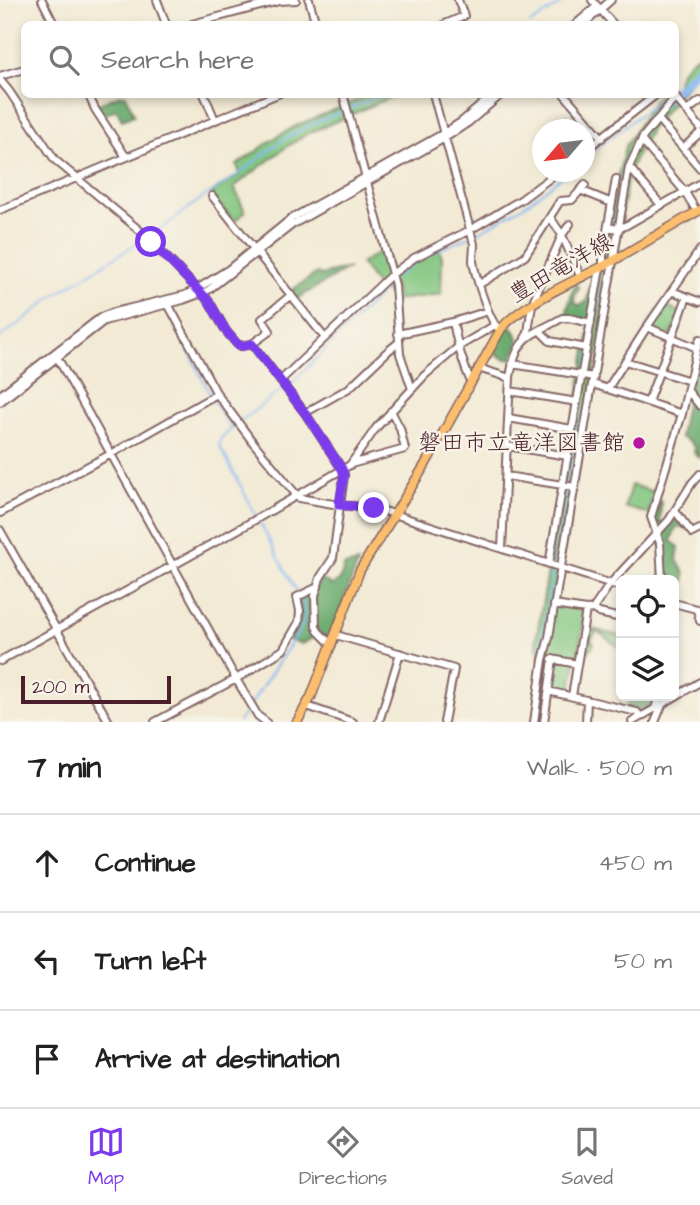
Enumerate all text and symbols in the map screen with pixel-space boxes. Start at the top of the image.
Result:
search box [21,21,679,98]
icon: search [45,41,83,79]
text: Search here [101,42,254,78]
north arrow [532,119,595,182]
street label: 豊田竜洋線 [503,225,619,311]
route start [135,226,166,257]
place label: 磐田市立竜洋図書館 [418,427,625,459]
marker: 磐田市立竜洋図書館 [631,435,647,451]
route end [358,492,389,523]
map controls [616,575,679,701]
button: locate [616,575,679,638]
button: layers [616,638,679,701]
scale bar [21,673,172,705]
text: 200 m [32,674,89,701]
text: 7 min [28,747,101,789]
text: Walk · 500 m [527,752,672,784]
icon: ahead [28,844,66,882]
text: Continue [95,845,196,881]
text: 450 m [598,847,672,879]
icon: left [28,942,66,980]
text: Turn left [95,943,206,979]
text: 50 m [614,945,672,977]
icon: arrive [28,1040,66,1078]
text: Arrive at destination [95,1041,340,1077]
tab: Map [87,1123,125,1192]
tab: Directions [299,1123,387,1192]
tab: Saved [561,1123,613,1192]

